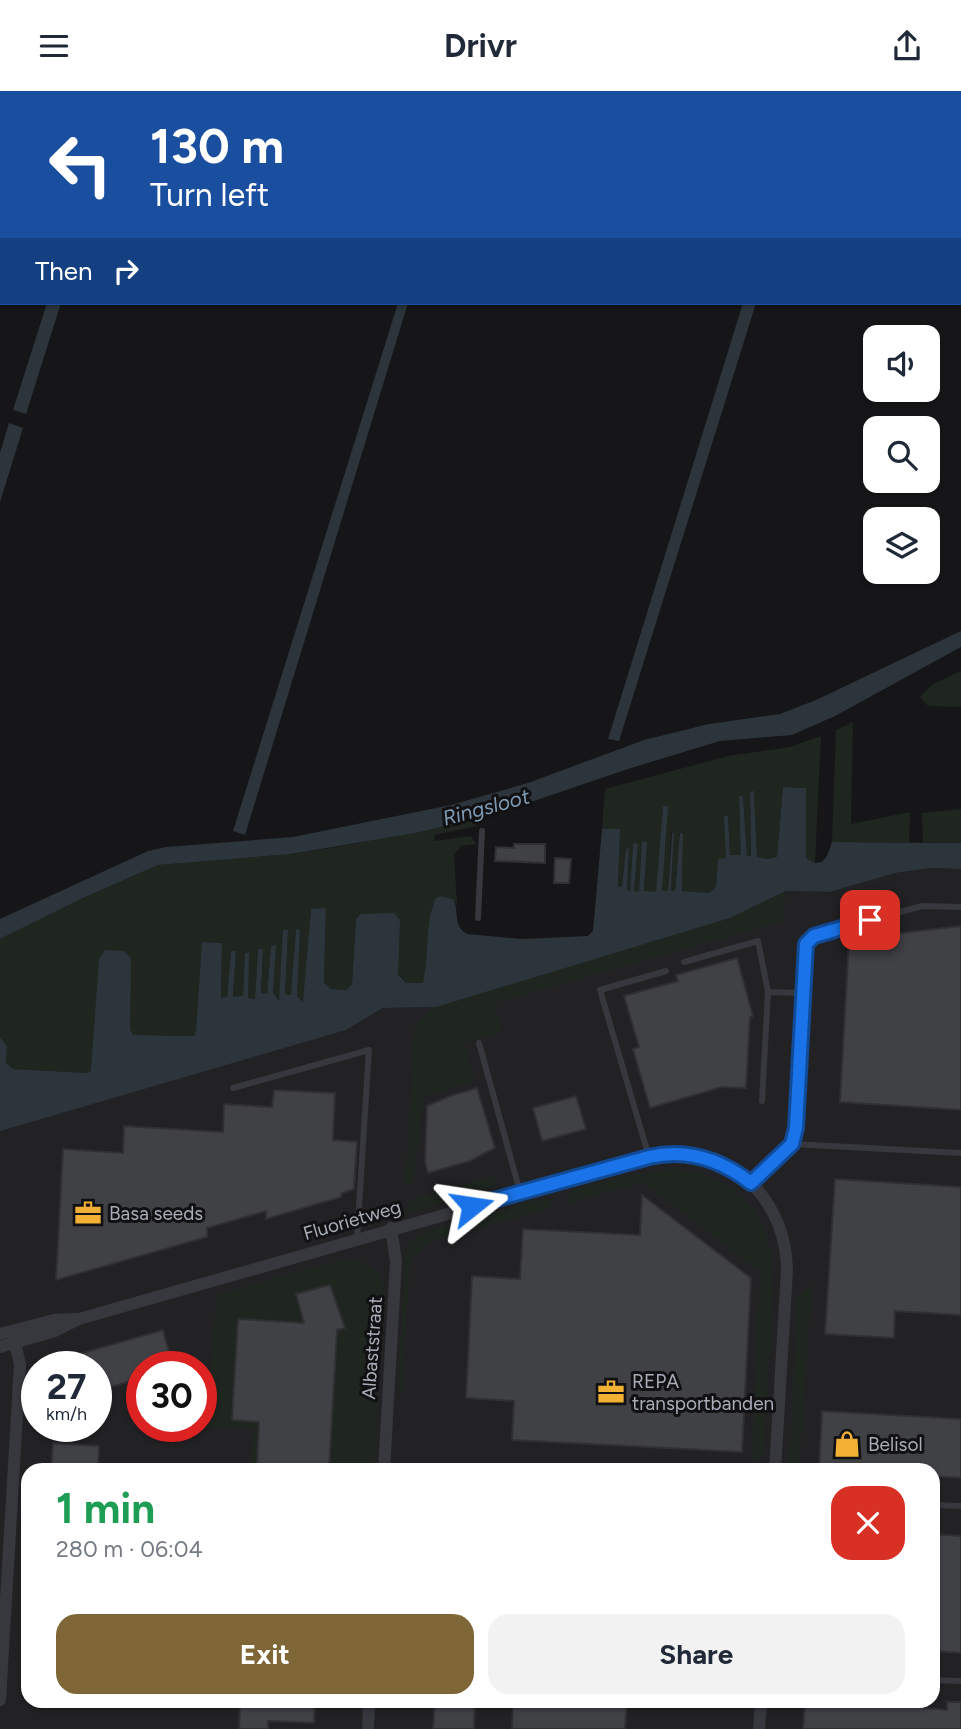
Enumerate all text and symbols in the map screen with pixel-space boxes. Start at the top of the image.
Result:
icon: menu [35,27,73,65]
text: Drivr [444,27,517,65]
icon: share [888,27,926,65]
text: 130 m [150,116,284,175]
icon: left [35,119,126,210]
text: Turn left [150,176,269,214]
icon: right [107,252,145,290]
text: Then [35,255,93,287]
map controls [863,325,940,584]
button: sound [863,325,940,402]
button: search [863,416,940,493]
button: layers [863,507,940,584]
water label: Ringsloot [440,783,533,831]
pin [840,890,900,950]
icon: arrive [851,901,889,939]
position arrow [435,1169,509,1243]
street label: Fluorietweg [300,1195,404,1245]
office icon: Basa seeds [73,1198,103,1228]
place label: Basa seeds [109,1202,203,1225]
street label: Albaststraat [357,1296,387,1400]
speed limit sign: 30 [126,1351,217,1442]
text: 27 [47,1366,86,1408]
place label: REPA transportbanden [632,1370,774,1415]
office icon: REPA transportbanden [596,1377,626,1407]
text: km/h [46,1403,87,1425]
shop icon: Belisol [832,1429,862,1459]
place label: Belisol [868,1433,923,1456]
text: 1 min [56,1483,155,1534]
button: close [831,1486,905,1560]
text: 280 m · 06:04 [56,1535,203,1563]
button: Exit [56,1614,474,1694]
button: Share [488,1614,905,1694]

